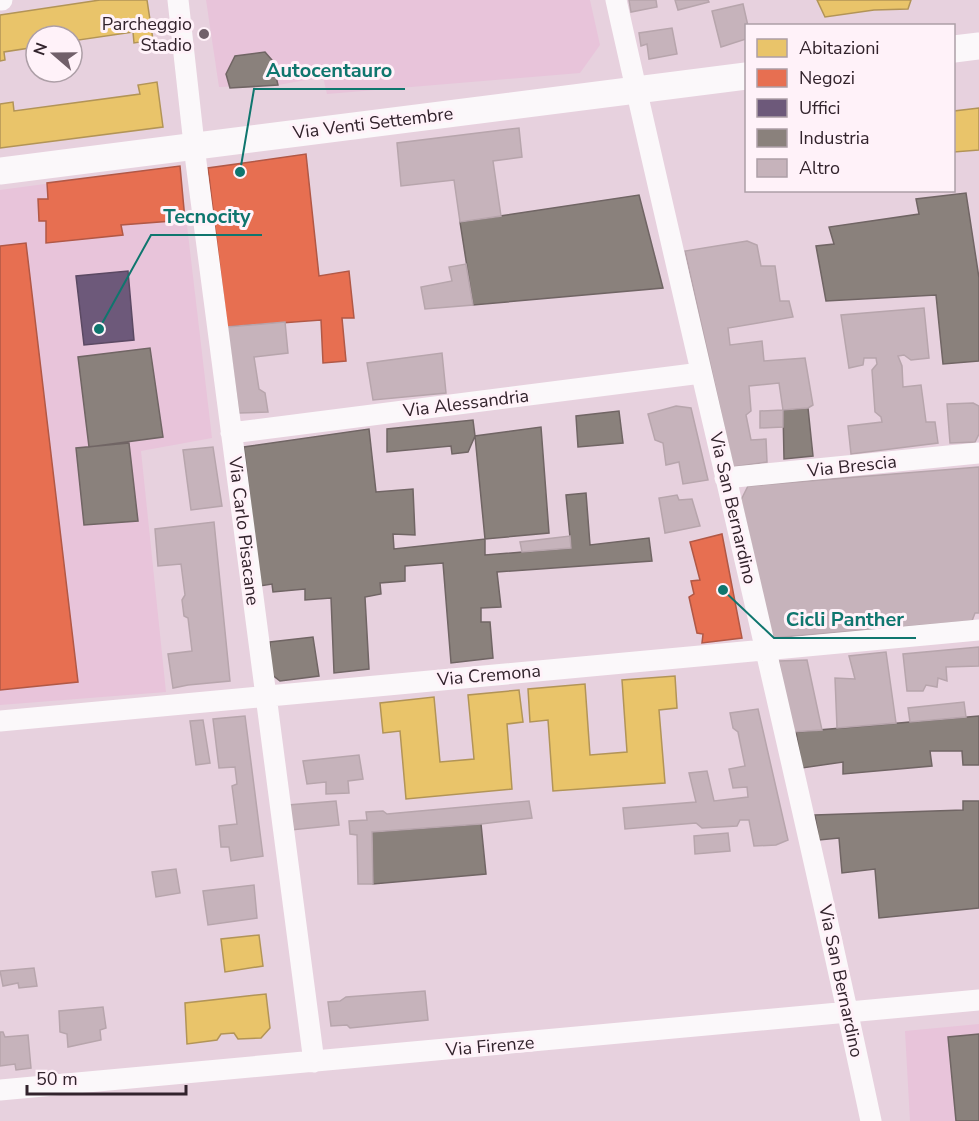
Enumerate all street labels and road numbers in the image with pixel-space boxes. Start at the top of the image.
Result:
street label: Via Venti Settembre [290,101,455,145]
street label: Via Alessandria [401,383,530,423]
street label: Via San Bernardino [704,429,762,586]
street label: Via Brescia [805,449,898,483]
street label: Via Carlo Pisacane [223,454,265,607]
street label: Via Cremona [435,659,542,692]
street label: Via San Bernardino [813,902,869,1059]
street label: Via Firenze [444,1030,535,1062]

